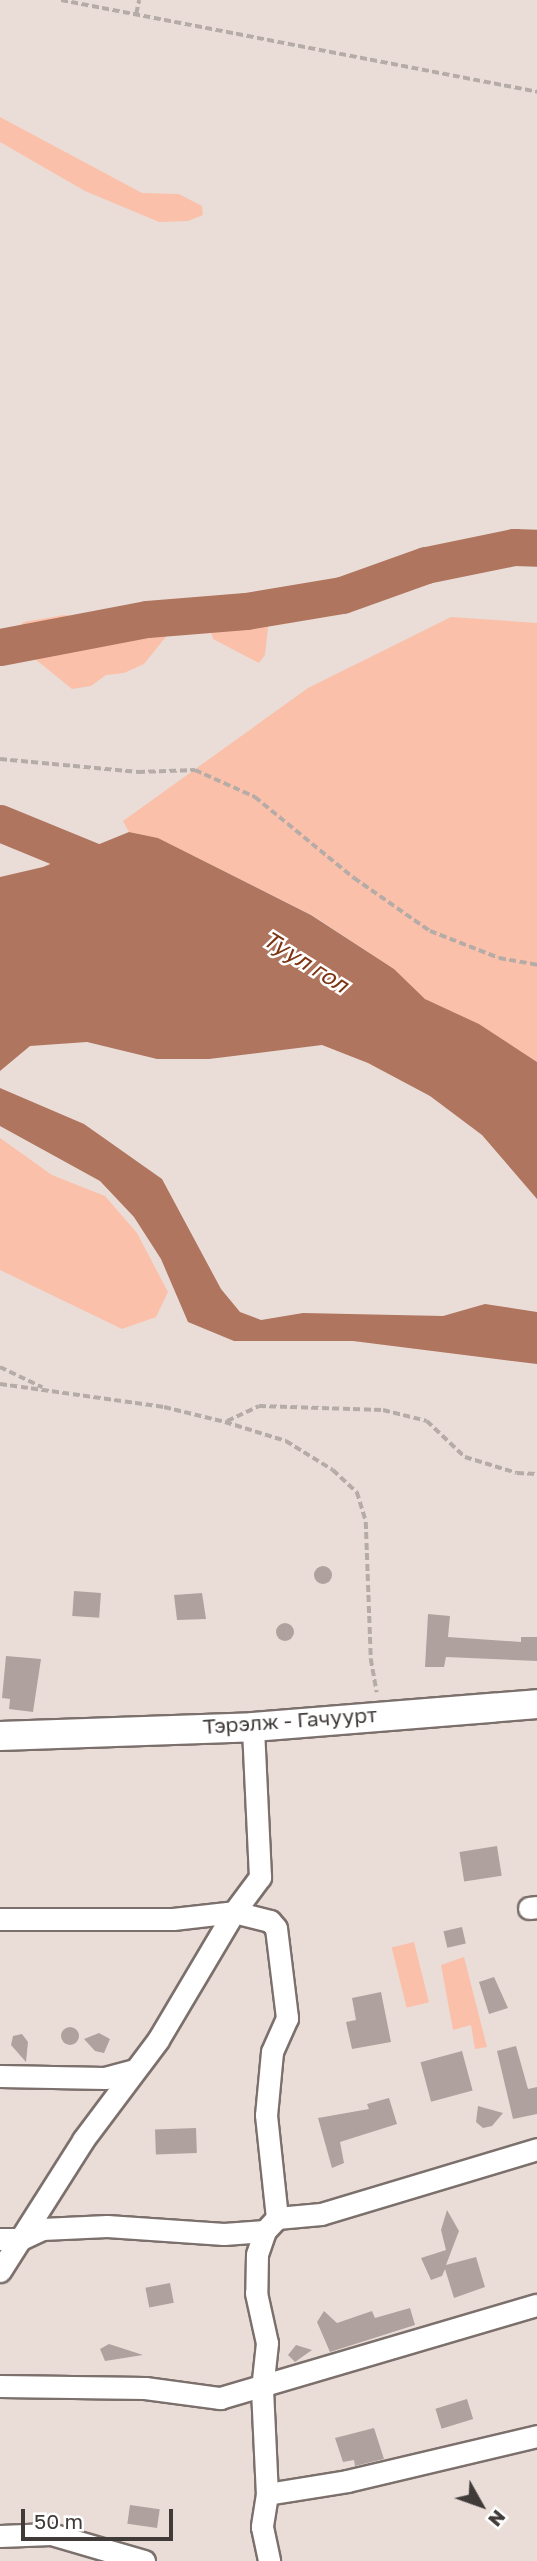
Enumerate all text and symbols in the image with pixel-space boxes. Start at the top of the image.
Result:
water label: Туул гол [258,924,354,998]
street label: Тэрэлж - Гачуурт [202,1701,378,1739]
north arrow [446,2470,516,2540]
scale bar [24,2494,177,2538]
text: N [484,2506,511,2532]
text: 50 m [34,2508,83,2534]

